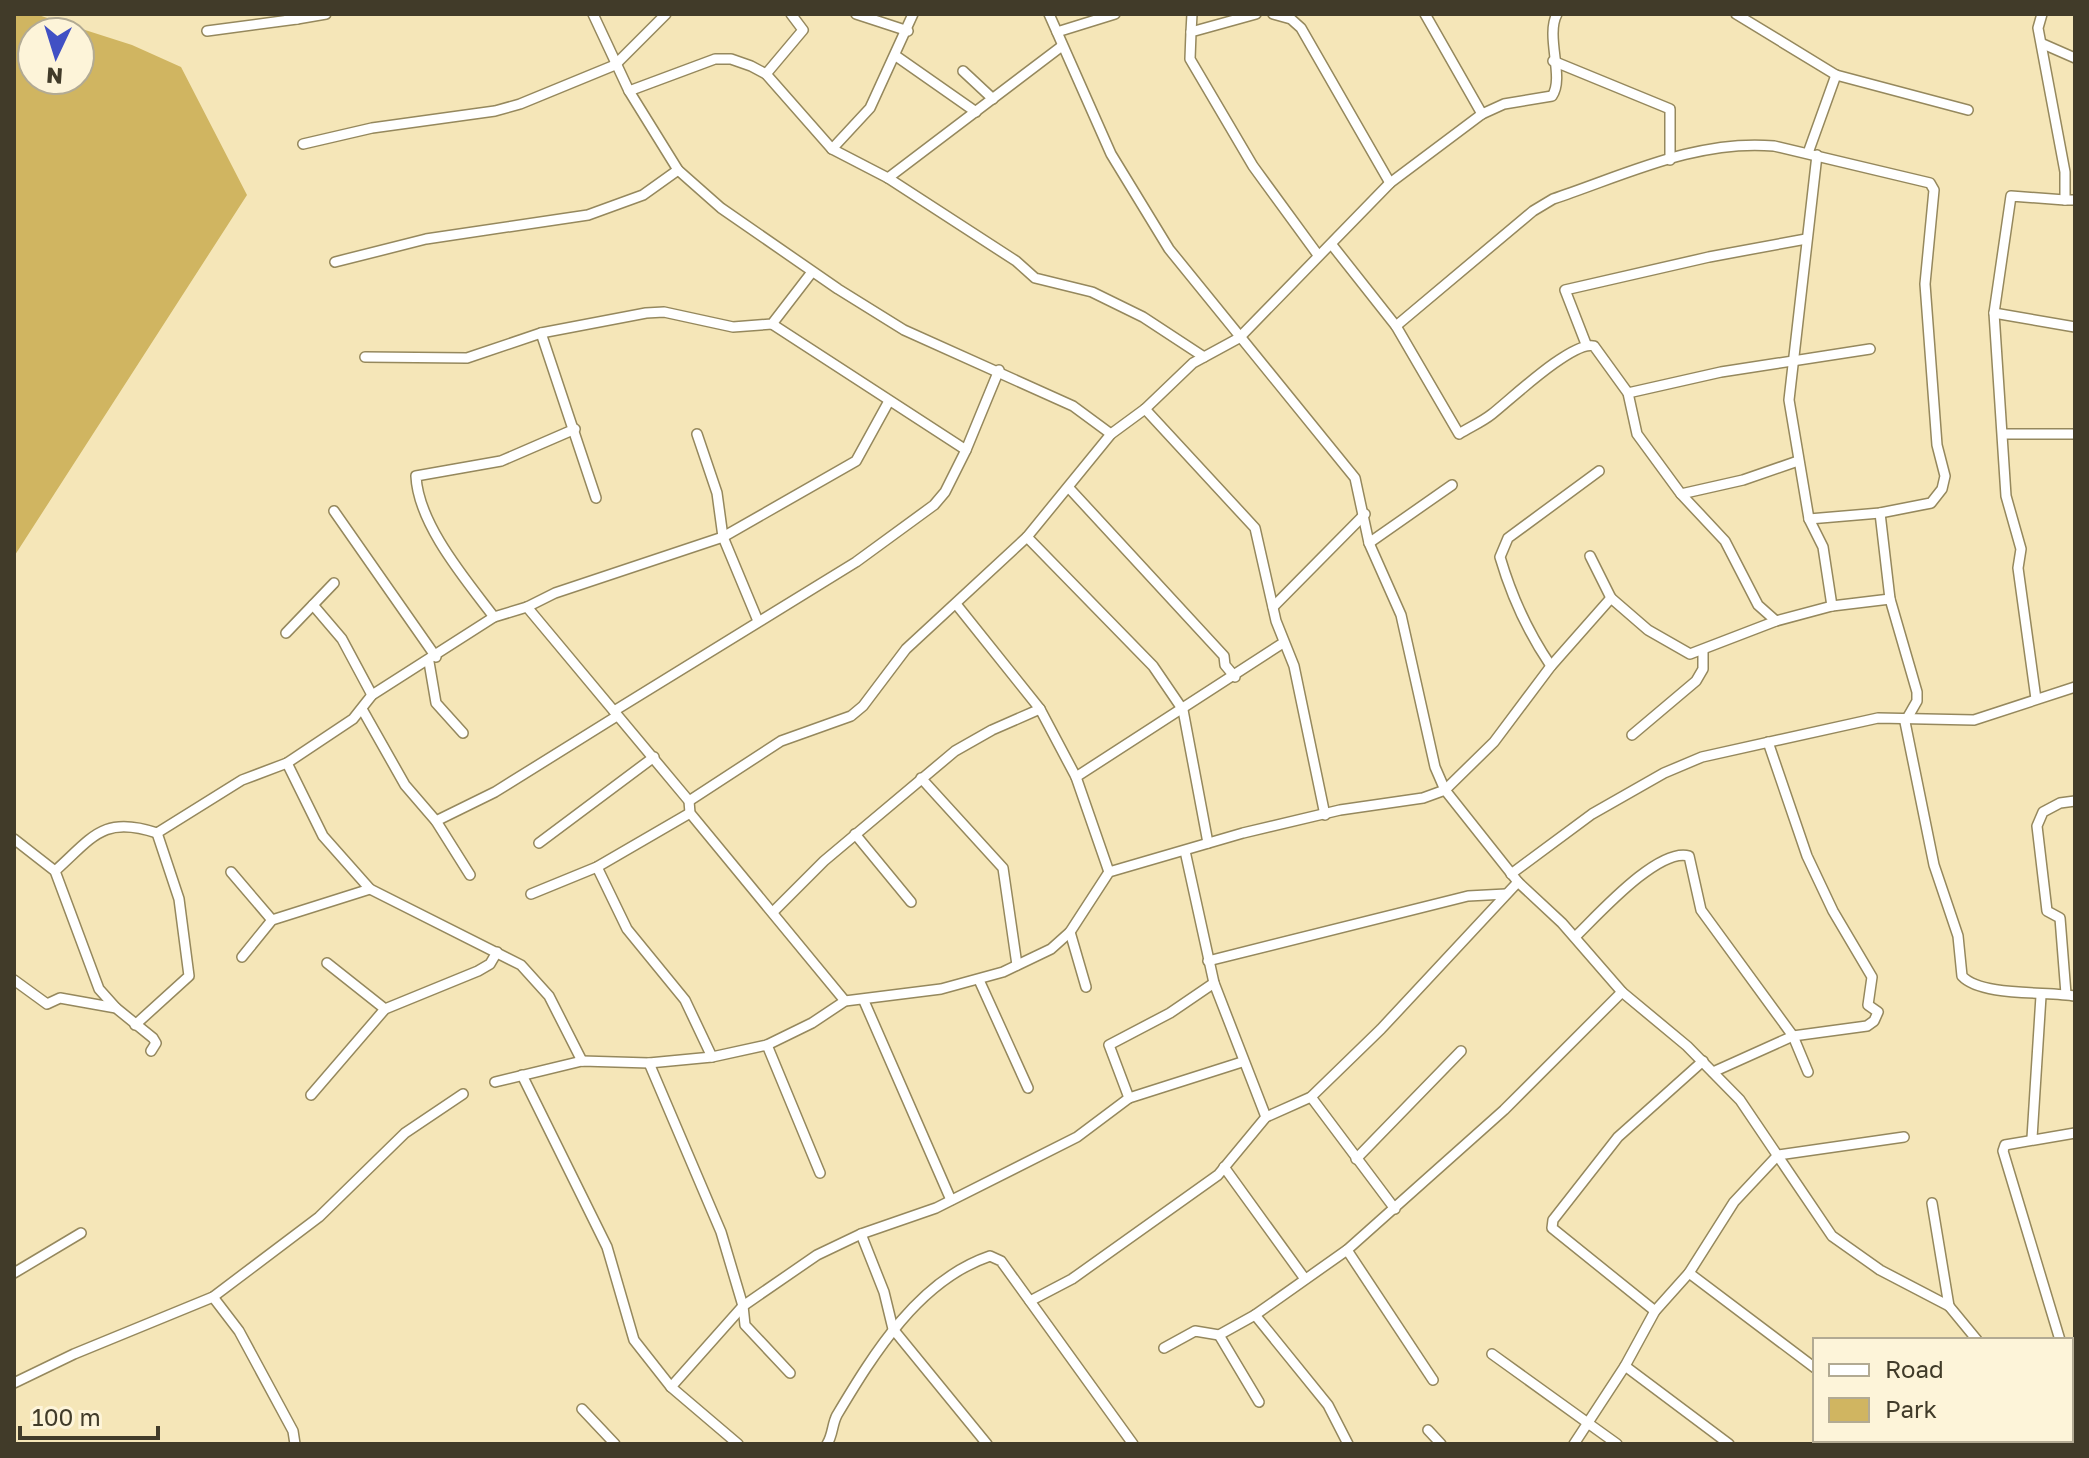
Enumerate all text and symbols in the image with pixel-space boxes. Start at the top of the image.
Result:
north arrow [16,16,96,96]
text: N [45,62,64,91]
legend [1813,1338,2073,1442]
text: Road [1885,1354,1944,1383]
scale bar [20,1390,158,1440]
text: Park [1885,1394,1937,1423]
text: 100 m [32,1402,101,1431]

